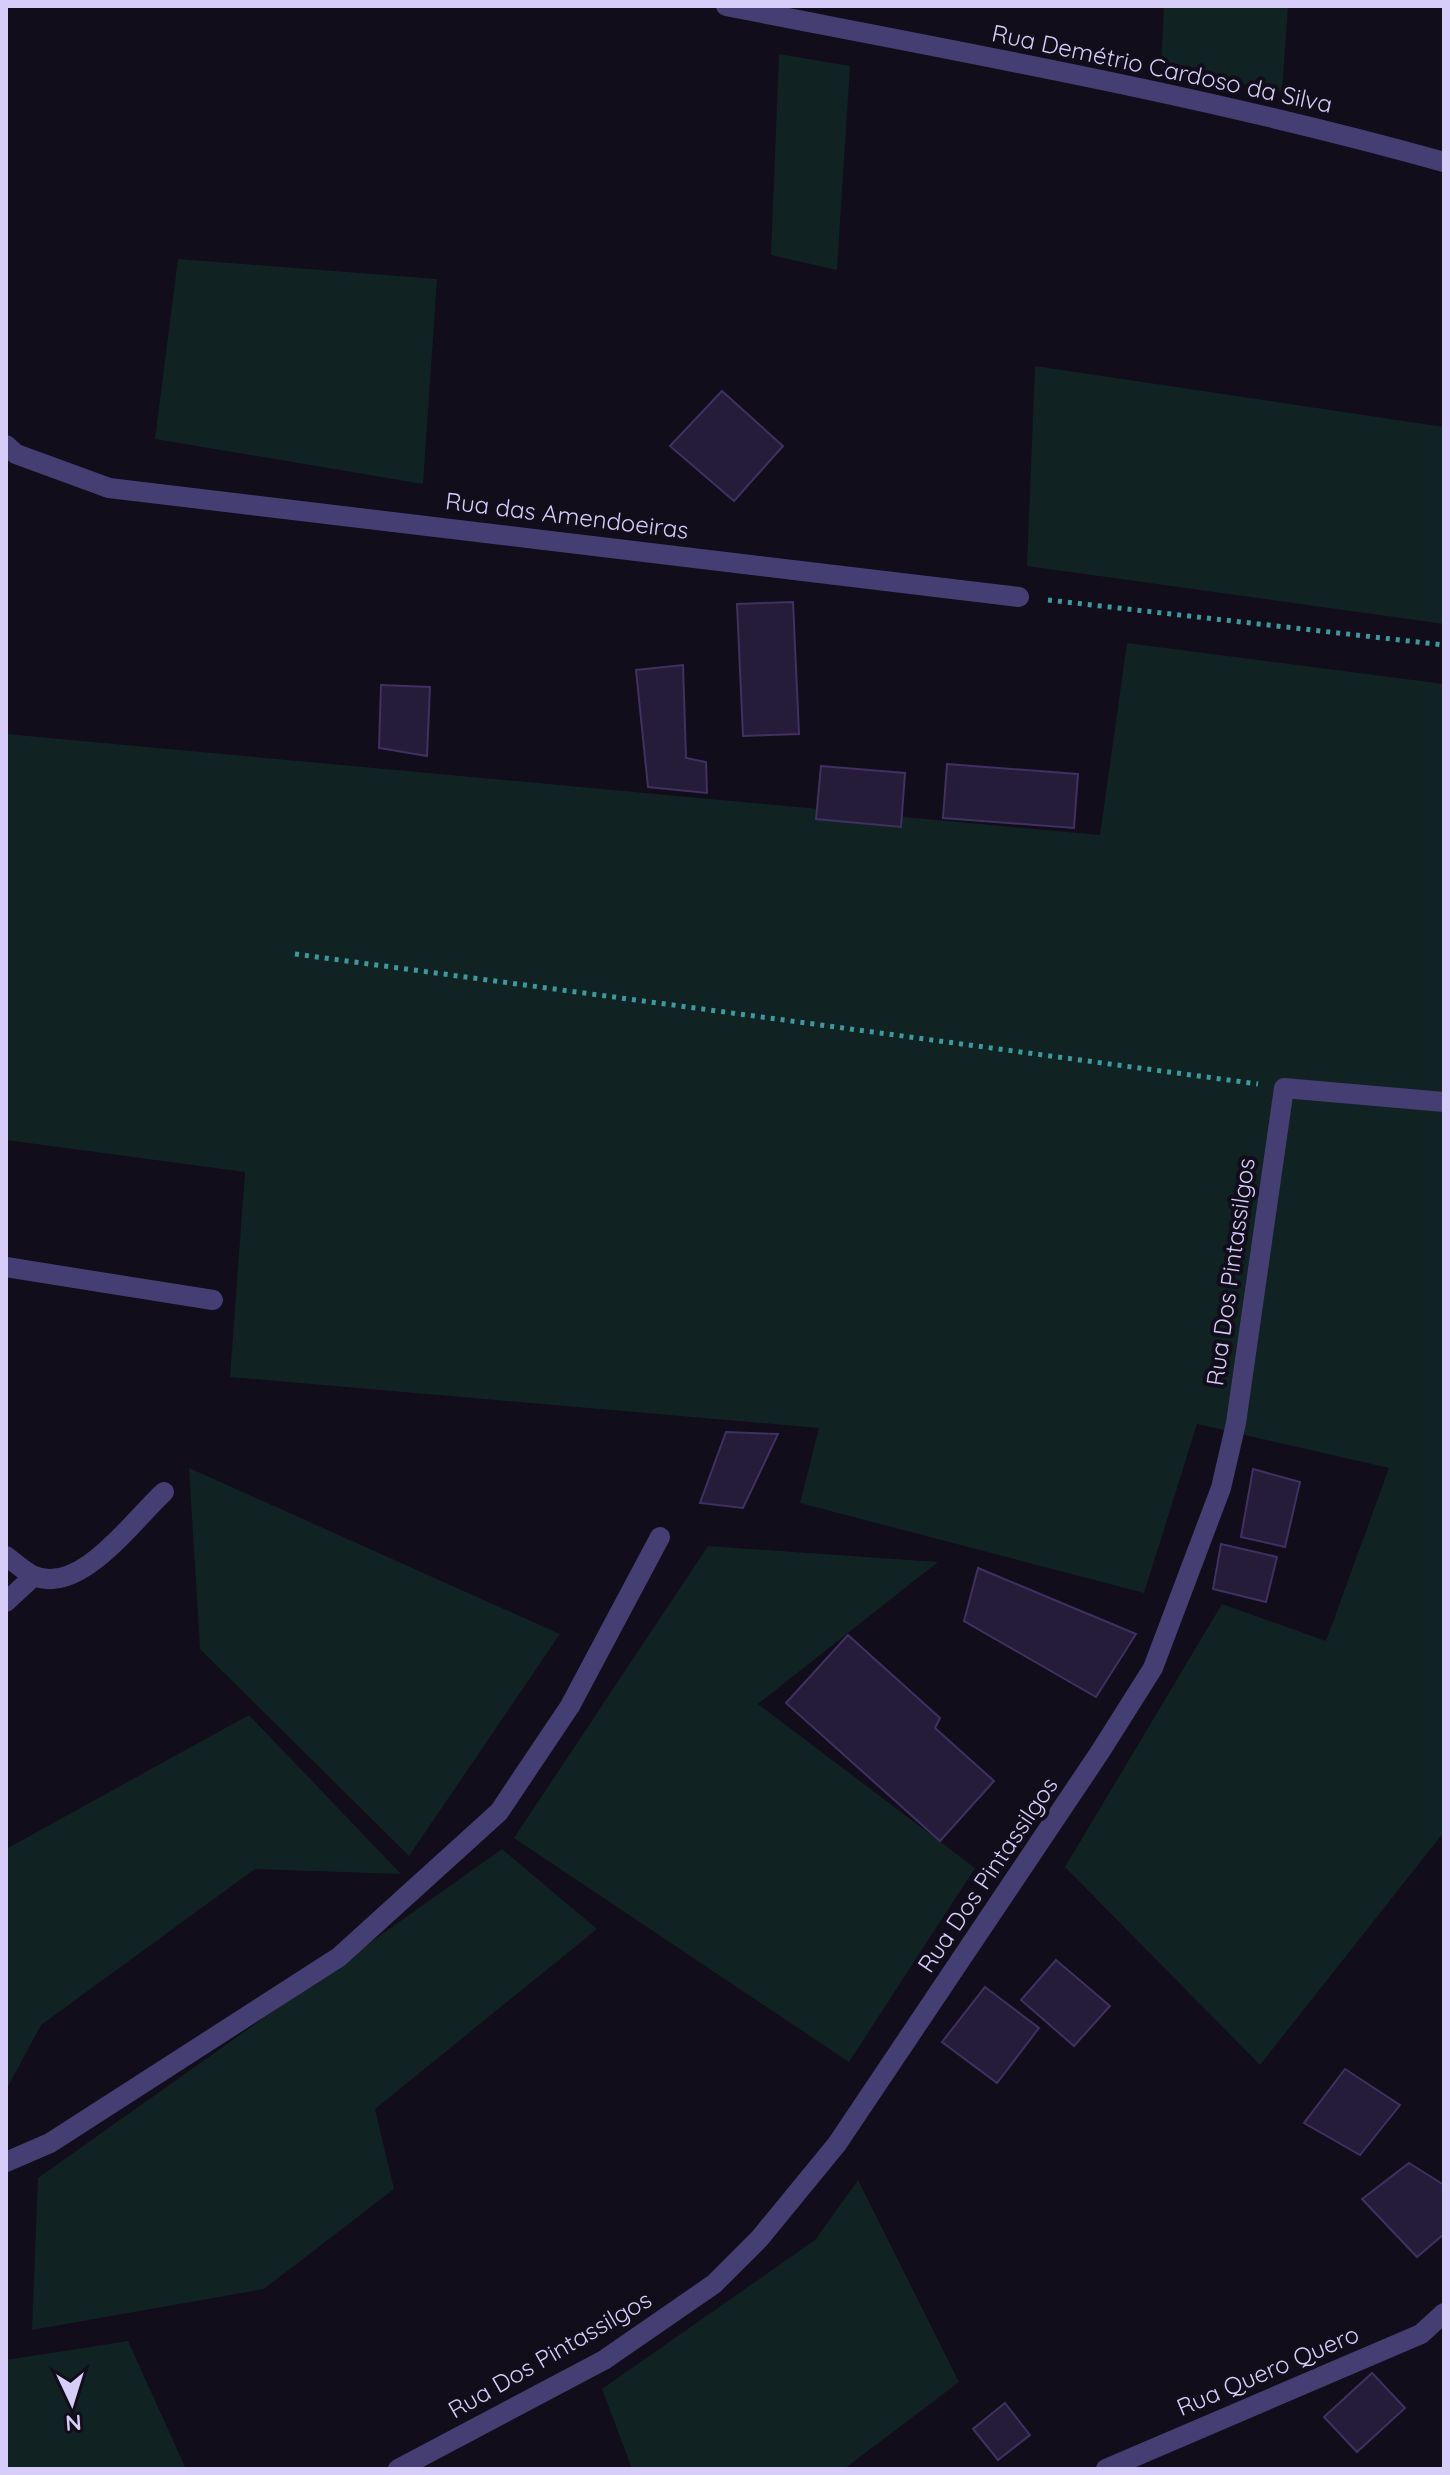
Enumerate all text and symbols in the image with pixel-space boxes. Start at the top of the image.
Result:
street label: Rua Demétrio Cardoso da Silva [989,17,1335,119]
street label: Rua das Amendoeiras [444,485,690,545]
street label: Rua Dos Pintassilgos [1199,1156,1261,1388]
street label: Rua Dos Pintassilgos [911,1771,1064,1978]
street label: Rua Dos Pintassilgos [443,2284,656,2425]
street label: Rua Quero Quero [1172,2318,1363,2422]
north arrow [32,2363,112,2443]
text: N [64,2408,82,2437]

